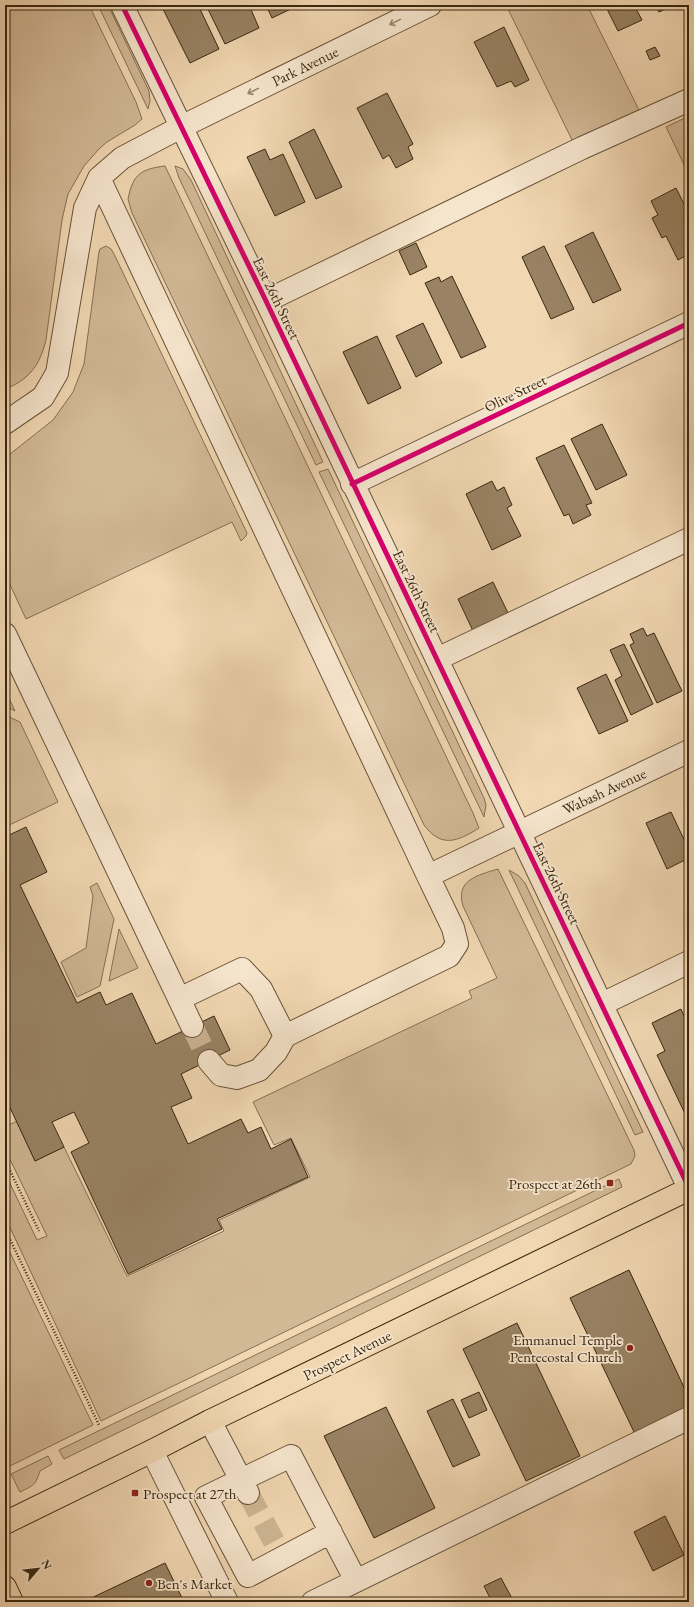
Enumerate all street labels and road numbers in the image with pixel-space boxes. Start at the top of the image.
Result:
street label: Park Avenue [269,42,341,90]
street label: East 26th Street [249,254,305,343]
street label: Olive Street [481,370,549,416]
street label: East 26th Street [389,547,445,636]
street label: Wabash Avenue [559,763,649,819]
street label: East 26th Street [529,839,585,928]
street label: Prospect Avenue [300,1325,394,1385]

